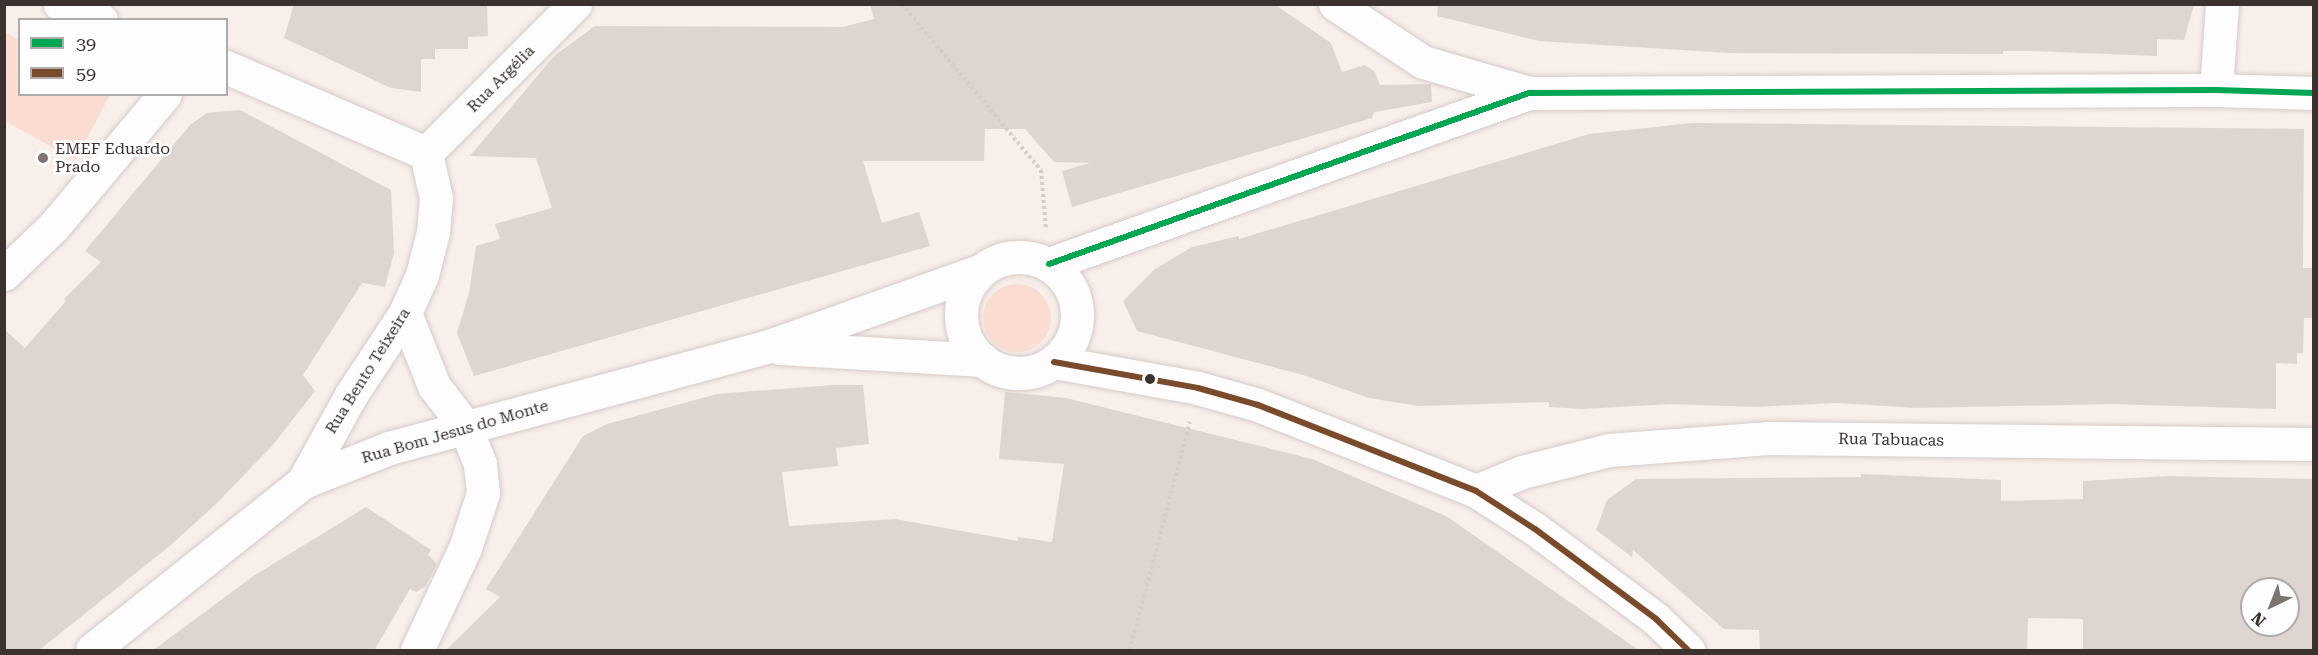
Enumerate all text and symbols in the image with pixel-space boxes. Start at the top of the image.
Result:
legend [18,18,228,96]
text: 39 [76,33,96,54]
street label: Rua Argélia [463,41,539,117]
text: 59 [76,63,96,84]
place label: EMEF Eduardo Prado [55,139,170,177]
marker: EMEF Eduardo Prado [36,151,50,165]
street label: Rua Bento Teixeira [322,305,414,437]
unlabelled marker [1144,373,1156,385]
street label: Rua Bom Jesus do Monte [359,396,551,468]
street label: Rua Tabuacas [1838,429,1944,451]
north arrow [2240,577,2300,637]
text: N [2248,608,2270,630]

